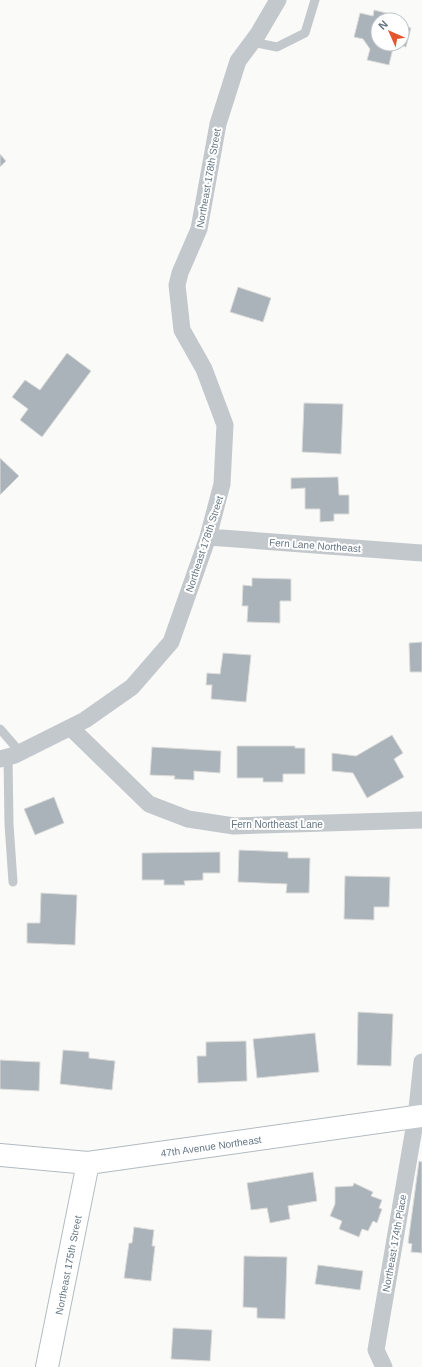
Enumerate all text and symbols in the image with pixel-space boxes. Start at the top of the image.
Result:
north arrow [370,12,410,52]
text: N [376,18,390,32]
street label: Northeast 178th Street [194,127,223,229]
street label: Northeast 178th Street [184,494,225,594]
street label: Fern Lane Northeast [269,537,361,554]
street label: Fern Northeast Lane [231,819,323,830]
street label: 47th Avenue Northeast [160,1134,262,1159]
street label: Northeast 174th Place [380,1193,409,1293]
street label: Northeast 175th Street [53,1214,84,1316]

